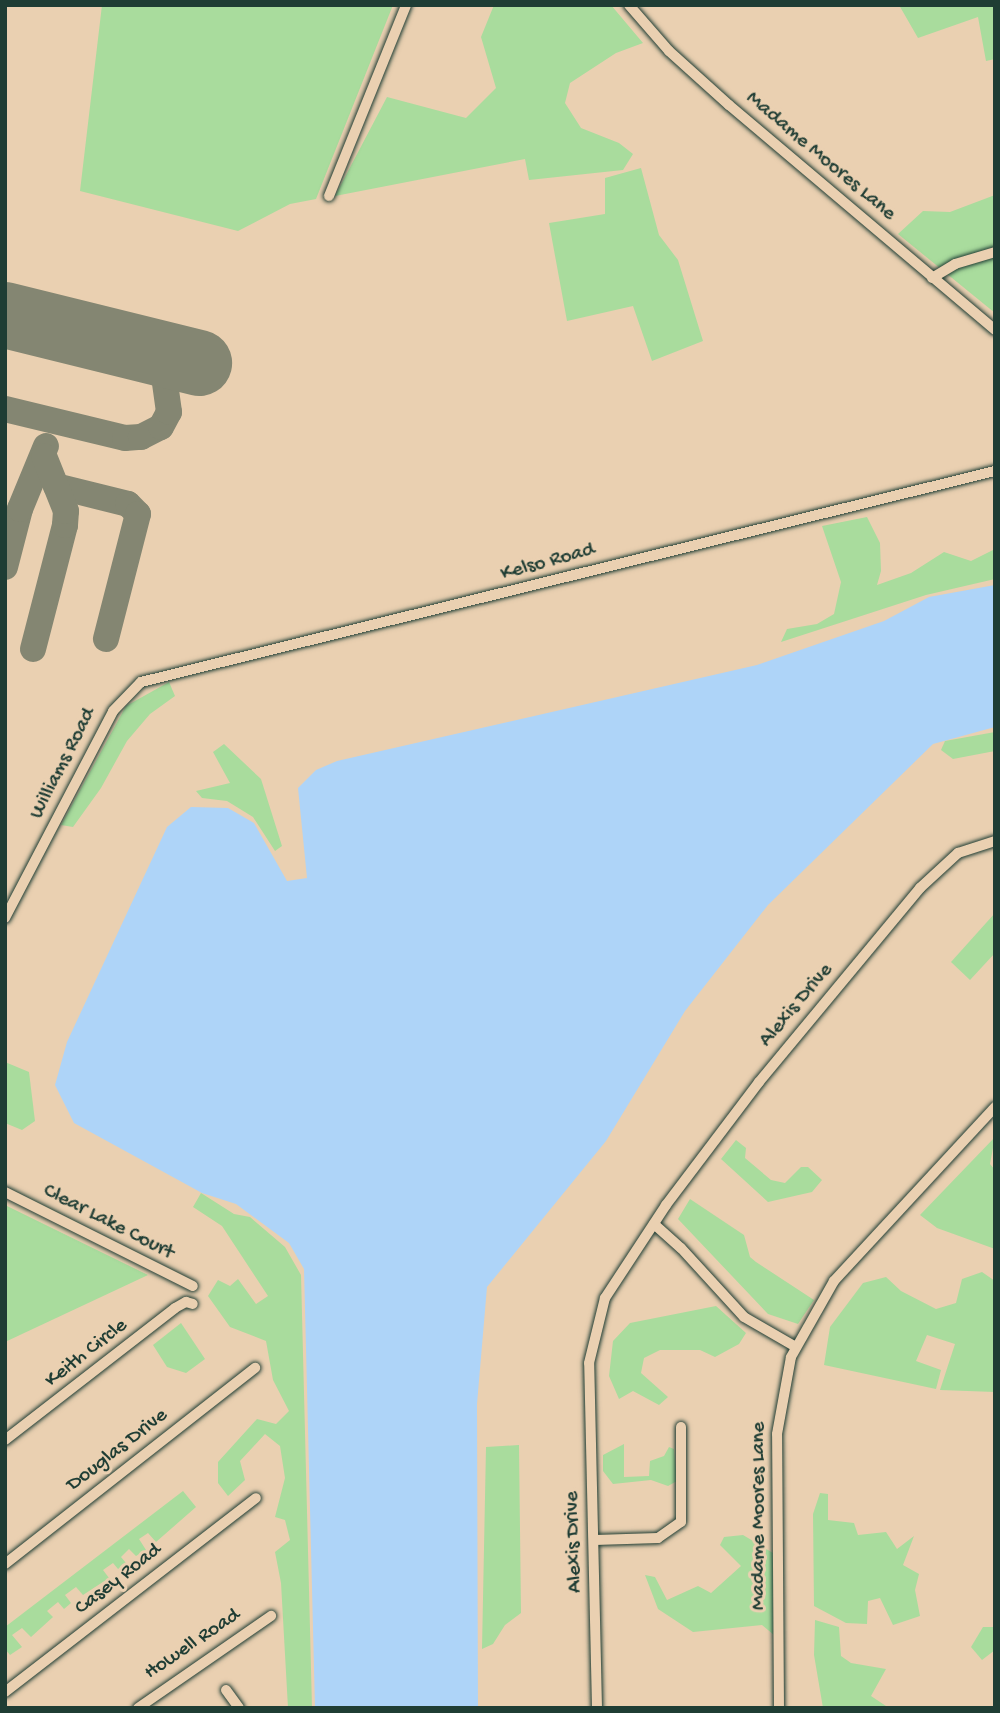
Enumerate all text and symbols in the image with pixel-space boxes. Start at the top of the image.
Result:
street label: Madame Moores Lane [740,87,900,227]
street label: Kelso Road [498,538,598,588]
street label: Williams Road [25,704,103,824]
street label: Alexis Drive [755,959,839,1053]
street label: Clear Lake Court [38,1179,178,1267]
street label: Keith Circle [41,1314,133,1394]
street label: Douglas Drive [63,1404,173,1498]
street label: Madame Moores Lane [747,1422,773,1610]
street label: Alexis Drive [561,1491,589,1593]
street label: Casey Road [71,1538,167,1622]
street label: Howell Road [140,1604,246,1686]

